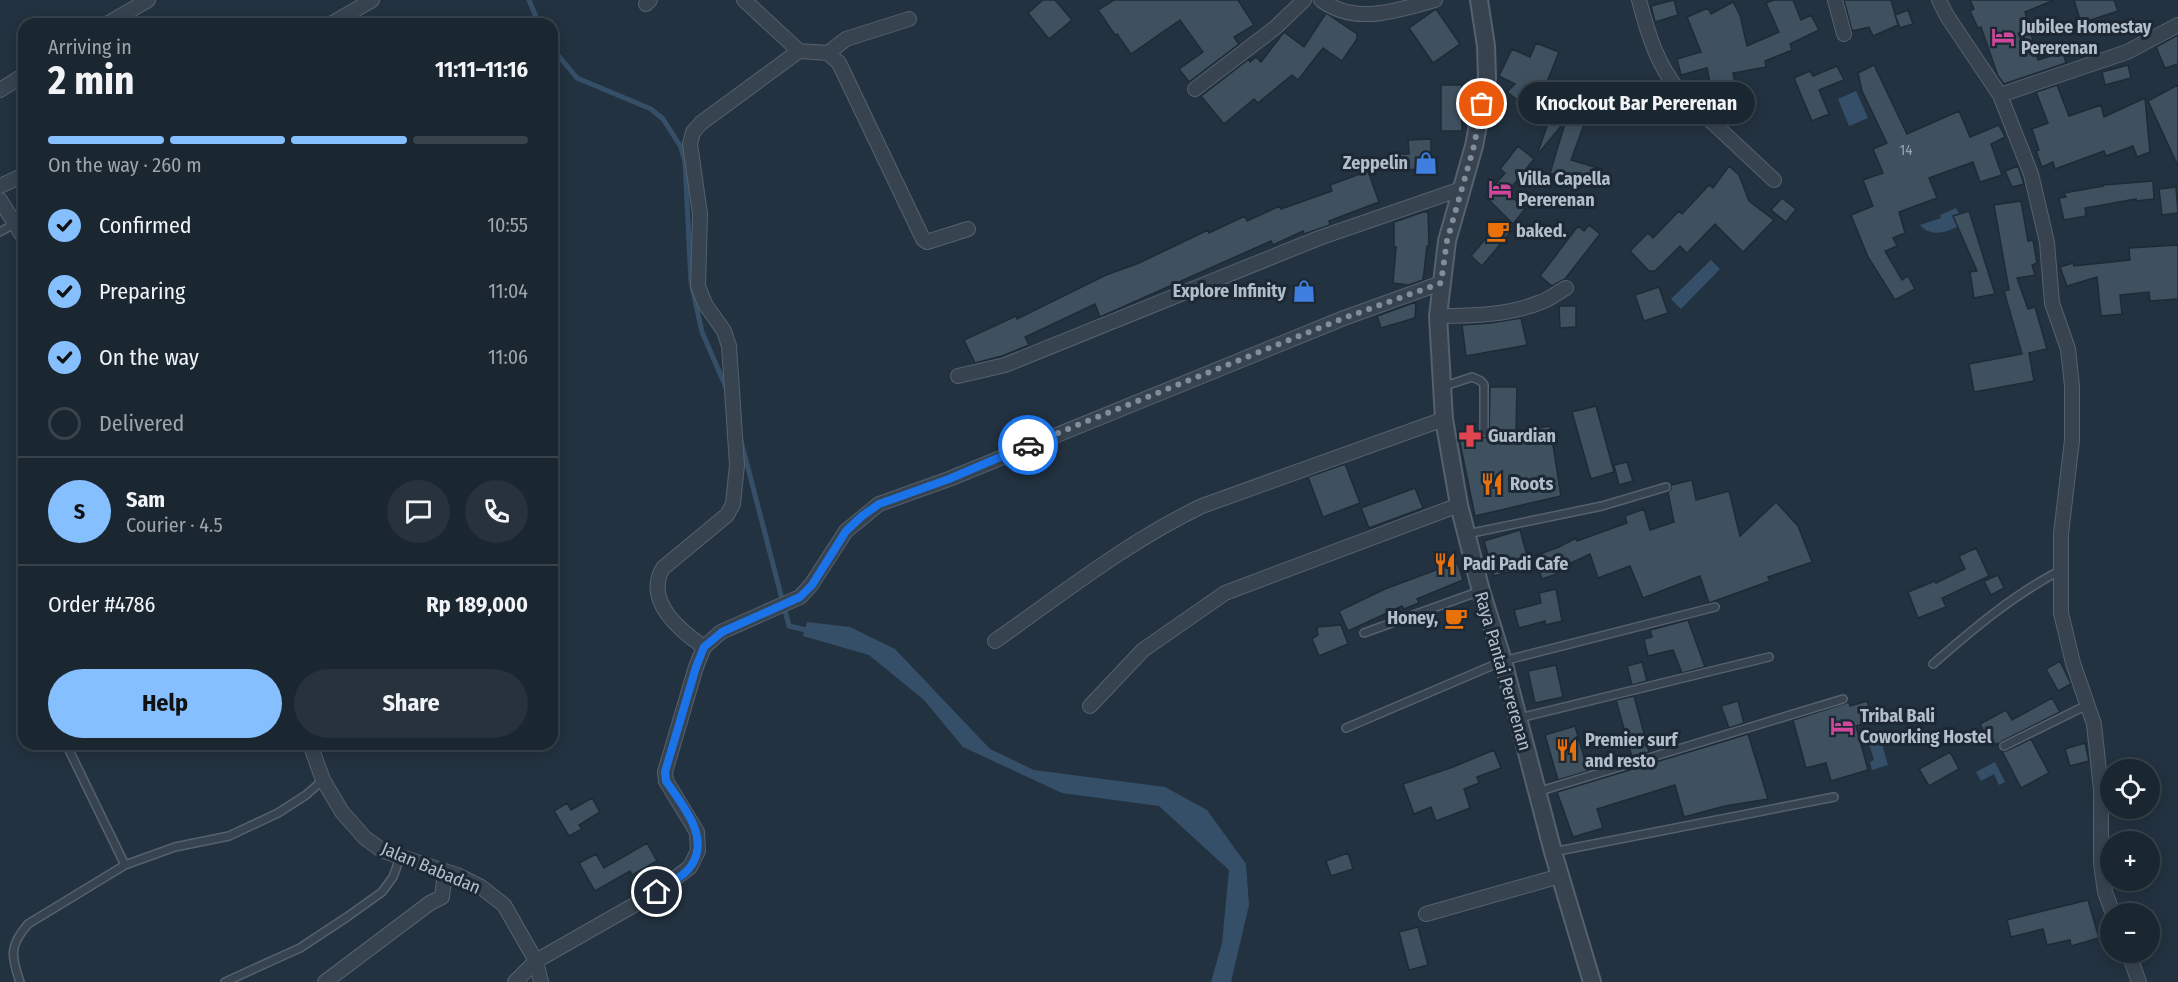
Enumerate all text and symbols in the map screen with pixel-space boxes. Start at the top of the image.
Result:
place label: Jubilee Homestay Pererenan [2020,16,2152,59]
hotel icon: Jubilee Homestay Pererenan [1990,24,2016,50]
text: Arriving in [48,35,132,59]
text: 11:11–11:16 [435,56,528,83]
text: 2 min [48,58,134,104]
pin [1456,78,1507,129]
callout: Knockout Bar Pererenan [1518,83,1755,125]
icon: bag [1465,87,1498,120]
text: Knockout Bar Pererenan [1536,91,1737,115]
house number: 14 [1899,141,1913,159]
shop icon: Zeppelin [1413,150,1439,176]
place label: Zeppelin [1343,152,1408,174]
text: On the way · 260 m [48,153,202,177]
place label: Villa Capella Pererenan [1517,168,1610,211]
hotel icon: Villa Capella Pererenan [1487,176,1513,202]
icon: check [48,209,81,242]
text: Confirmed [99,212,192,239]
text: 10:55 [487,213,528,237]
cafe icon: baked. [1485,218,1511,244]
place label: baked. [1516,220,1567,242]
icon: check [48,275,81,308]
text: Preparing [99,278,185,305]
shop icon: Explore Infinity [1291,278,1317,304]
text: 11:04 [488,279,528,303]
place label: Explore Infinity [1173,280,1286,302]
icon: check [48,341,81,374]
text: On the way [99,344,199,371]
text: 11:06 [488,345,528,369]
text: Delivered [99,410,184,437]
courier [998,415,1058,475]
pharmacy icon: Guardian [1457,423,1483,449]
place label: Guardian [1488,425,1556,447]
icon: car [1012,429,1045,462]
restaurant icon: Roots [1479,471,1505,497]
place label: Roots [1510,473,1553,495]
button: chat [387,480,450,543]
button: phone [465,480,528,543]
text: Sam [126,486,165,513]
text: S [74,498,85,525]
text: Courier · 4.5 [126,513,223,537]
restaurant icon: Padi Padi Cafe [1432,551,1458,577]
place label: Padi Padi Cafe [1463,553,1568,575]
street label: Raya Pantai Pererenan [1470,589,1536,753]
text: Order #4786 [48,591,155,618]
text: Rp 189,000 [426,591,528,618]
cafe icon: Honey, [1443,605,1469,631]
place label: Honey, [1387,607,1438,629]
button: Help [48,669,282,738]
button: Share [294,669,528,738]
place label: Tribal Bali Coworking Hostel [1860,705,1992,748]
hotel icon: Tribal Bali Coworking Hostel [1829,713,1855,739]
place label: Premier surf and resto [1585,729,1679,772]
restaurant icon: Premier surf and resto [1554,737,1580,763]
map controls [2100,759,2160,963]
button: locate [2100,759,2160,819]
button: + [2100,831,2160,891]
street label: Jalan Babadan [378,837,484,899]
pin [631,866,682,917]
icon: home [640,875,673,908]
button: − [2100,903,2160,963]

